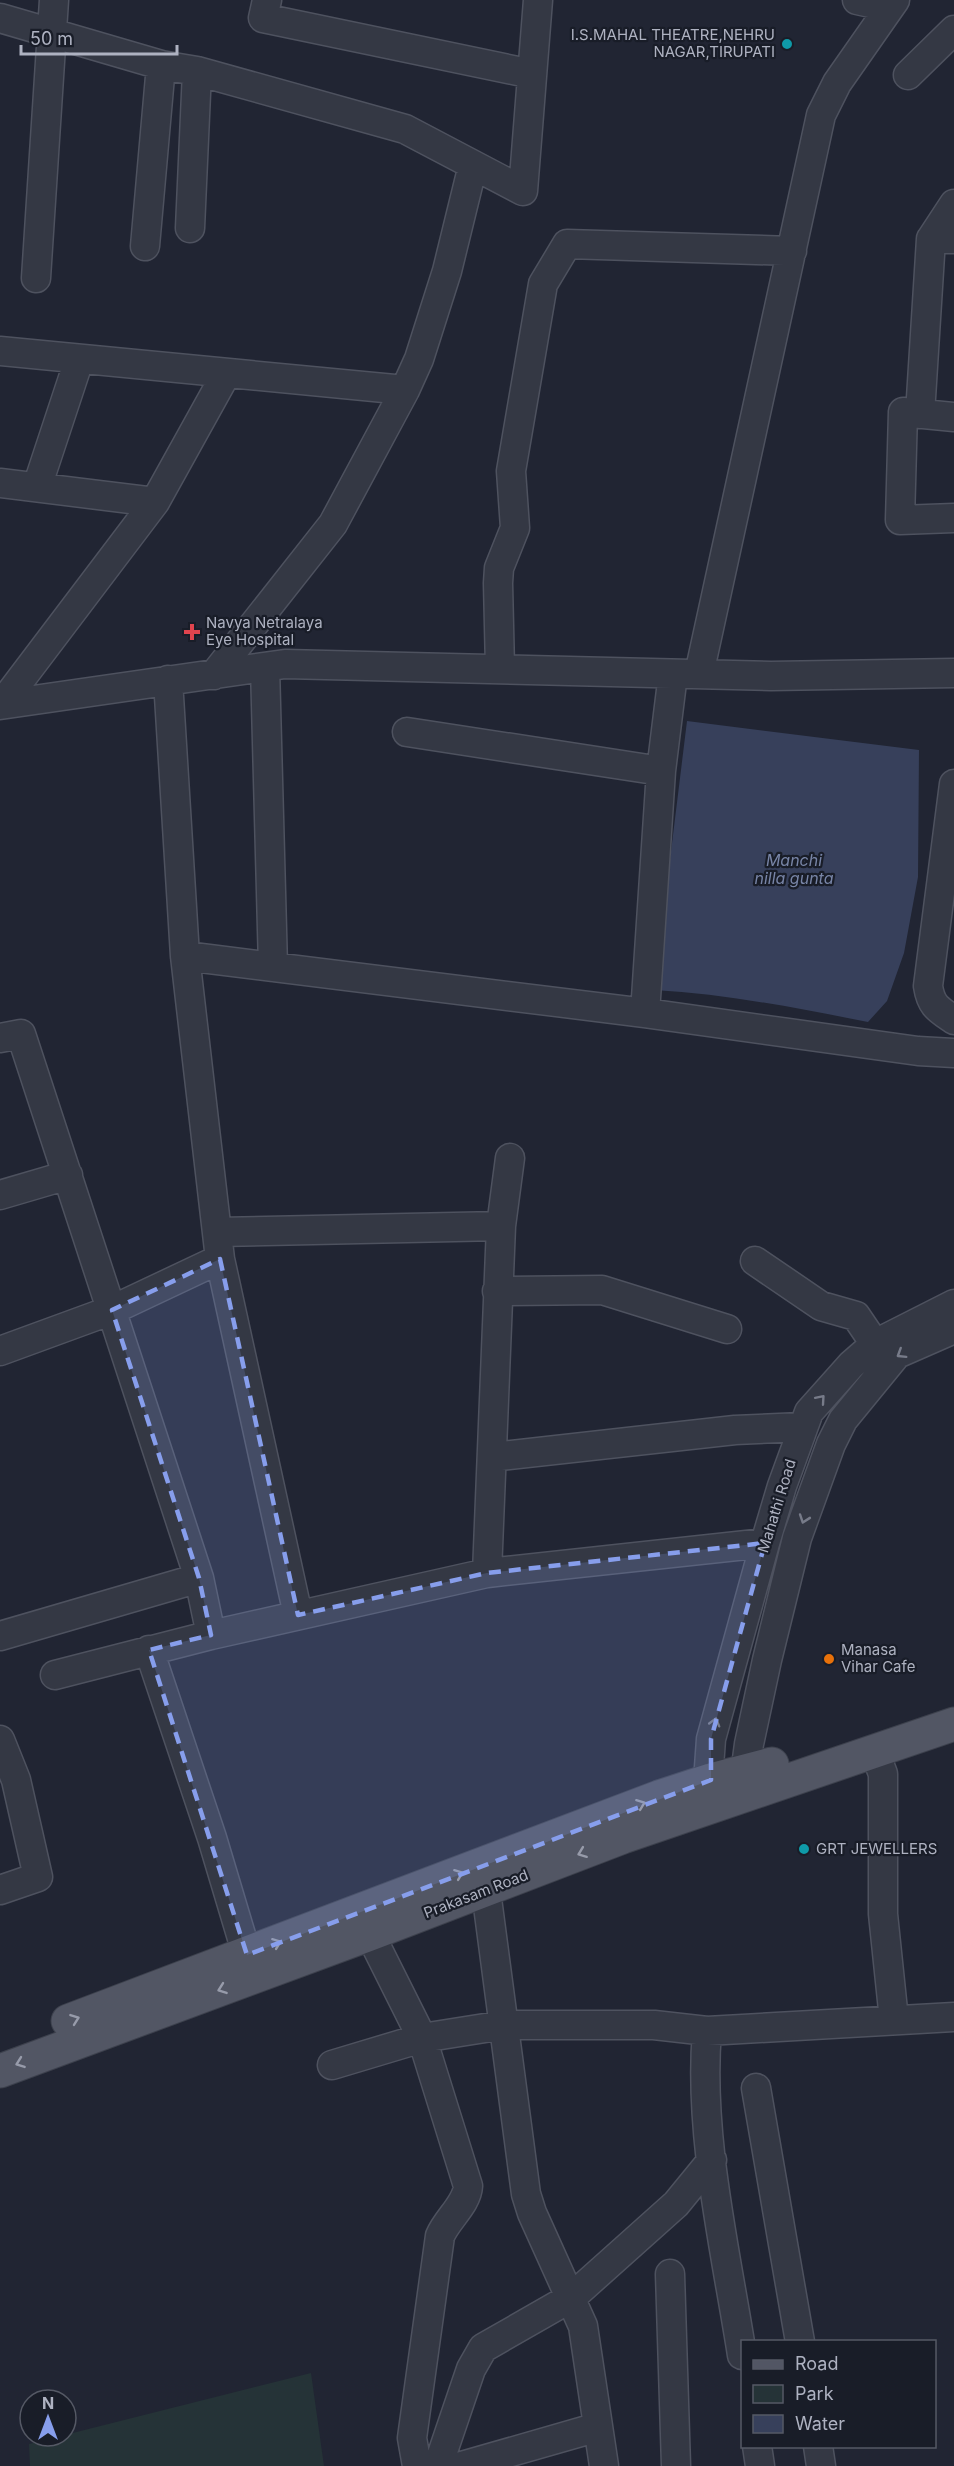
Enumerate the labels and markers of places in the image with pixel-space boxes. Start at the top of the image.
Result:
place label: I.S.MAHAL THEATRE,NEHRU NAGAR,TIRUPATI [571,25,775,61]
marker: I.S.MAHAL THEATRE,NEHRU NAGAR,TIRUPATI [780,37,794,51]
place label: Navya Netralaya Eye Hospital [206,613,323,649]
marker: Navya Netralaya Eye Hospital [183,623,201,641]
place label: Manasa Vihar Cafe [841,1640,915,1676]
marker: Manasa Vihar Cafe [822,1652,836,1666]
place label: GRT JEWELLERS [816,1839,937,1858]
marker: GRT JEWELLERS [797,1842,811,1856]

